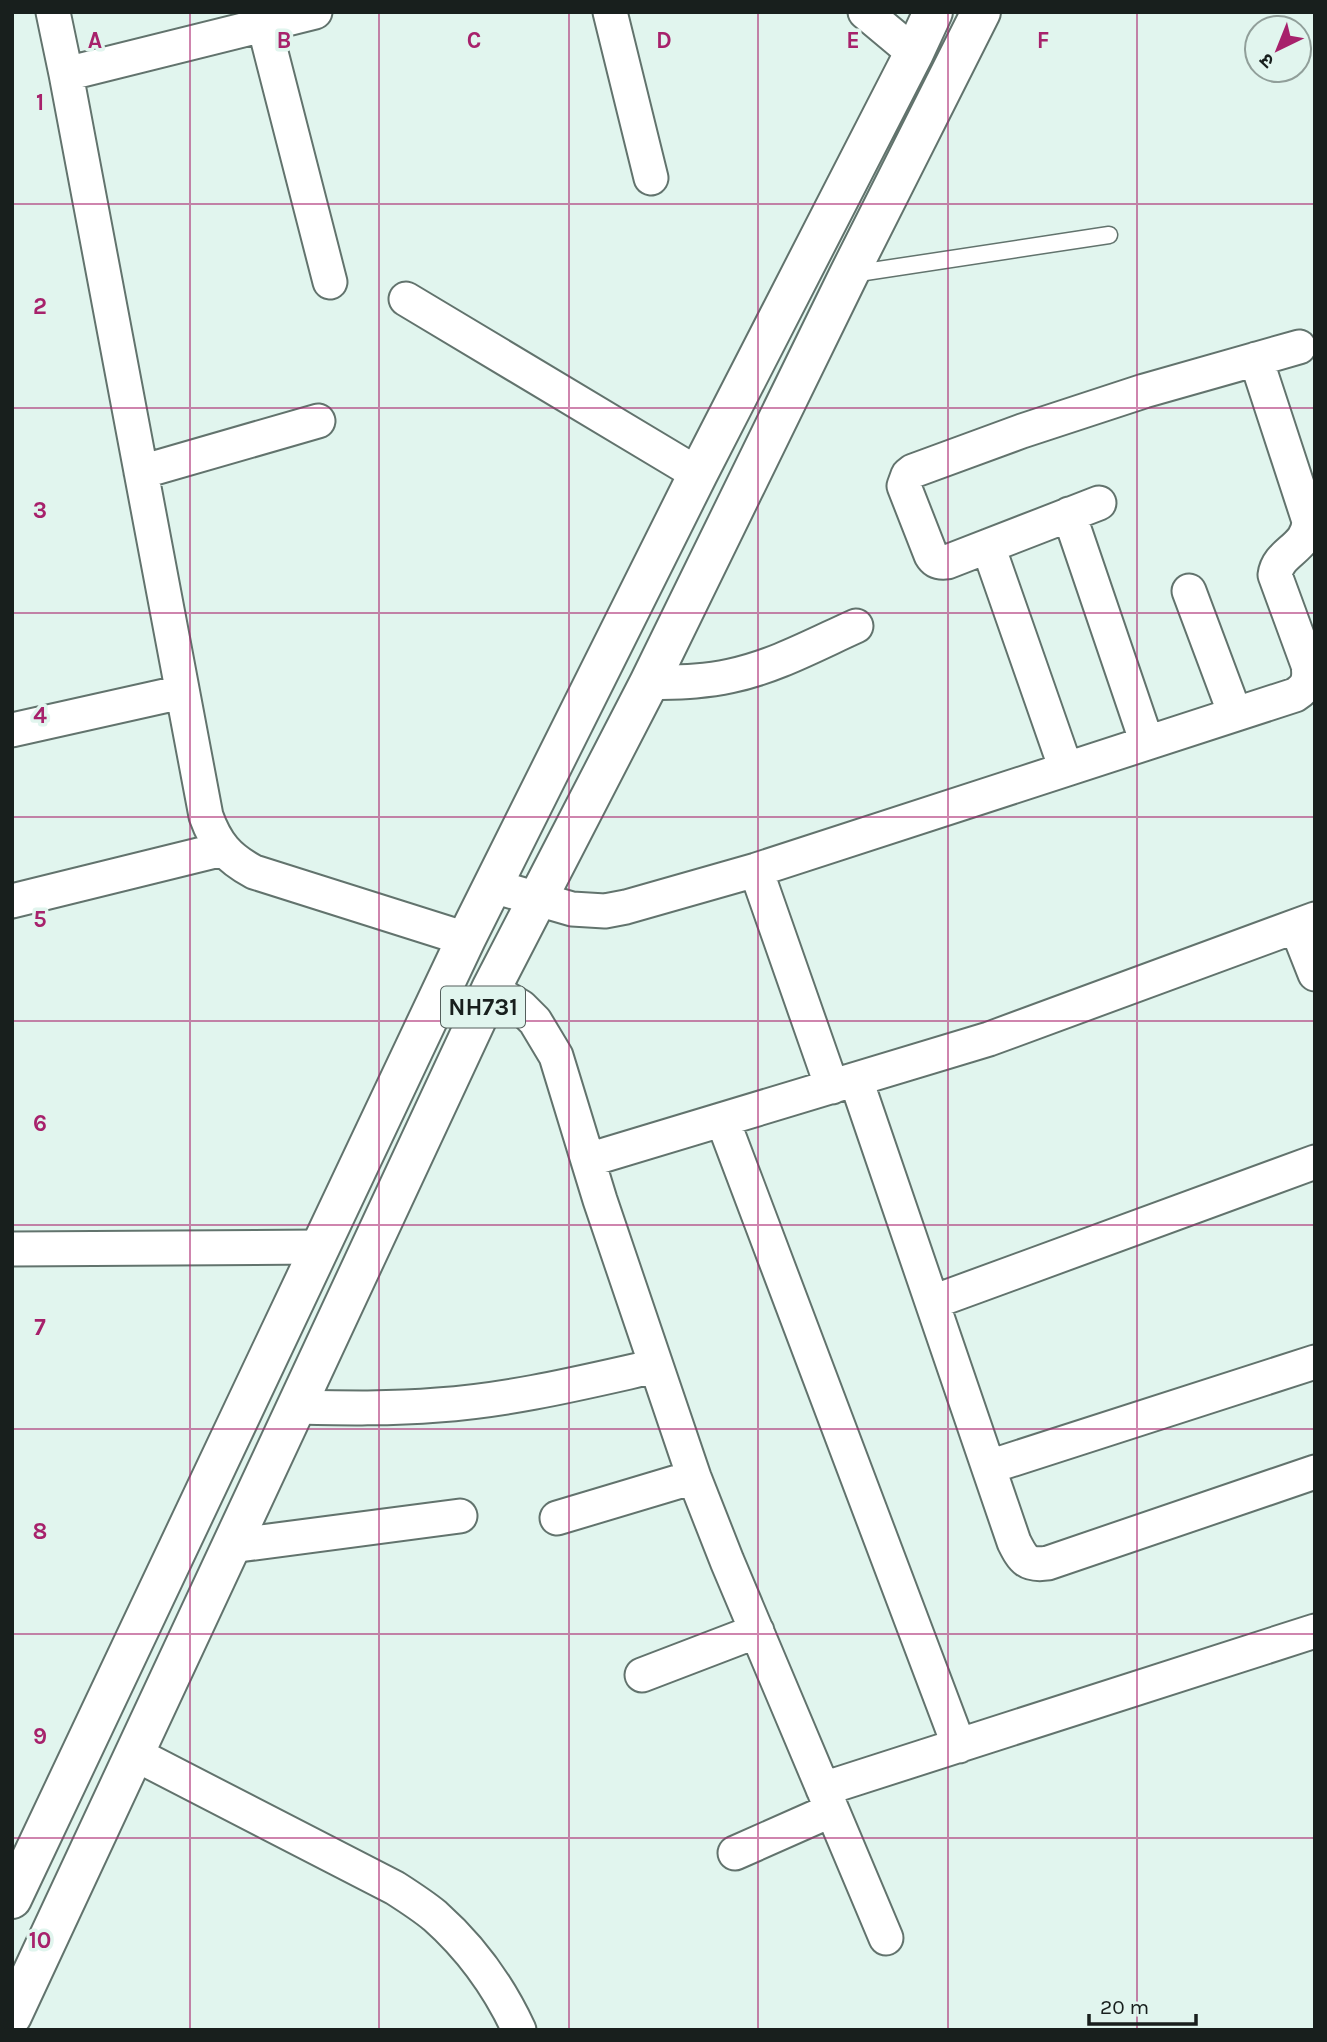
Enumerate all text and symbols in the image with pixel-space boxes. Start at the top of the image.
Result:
north arrow [1243,14,1313,84]
text: A [88,27,102,54]
text: B [277,27,291,54]
text: C [467,27,481,54]
text: D [656,27,672,54]
text: E [846,27,860,54]
text: F [1037,27,1049,54]
text: उ [1255,48,1279,73]
text: 1 [36,89,44,116]
text: 2 [33,293,47,320]
text: 3 [33,497,47,524]
text: 4 [33,702,47,729]
text: 5 [33,906,47,933]
road number: NH731 [441,987,525,1028]
text: 6 [33,1110,47,1137]
text: 7 [34,1314,46,1341]
text: 8 [33,1518,47,1545]
text: 9 [33,1723,47,1750]
text: 10 [29,1927,51,1954]
scale bar [1089,1982,1196,2026]
text: 20 m [1100,1995,1149,2019]

